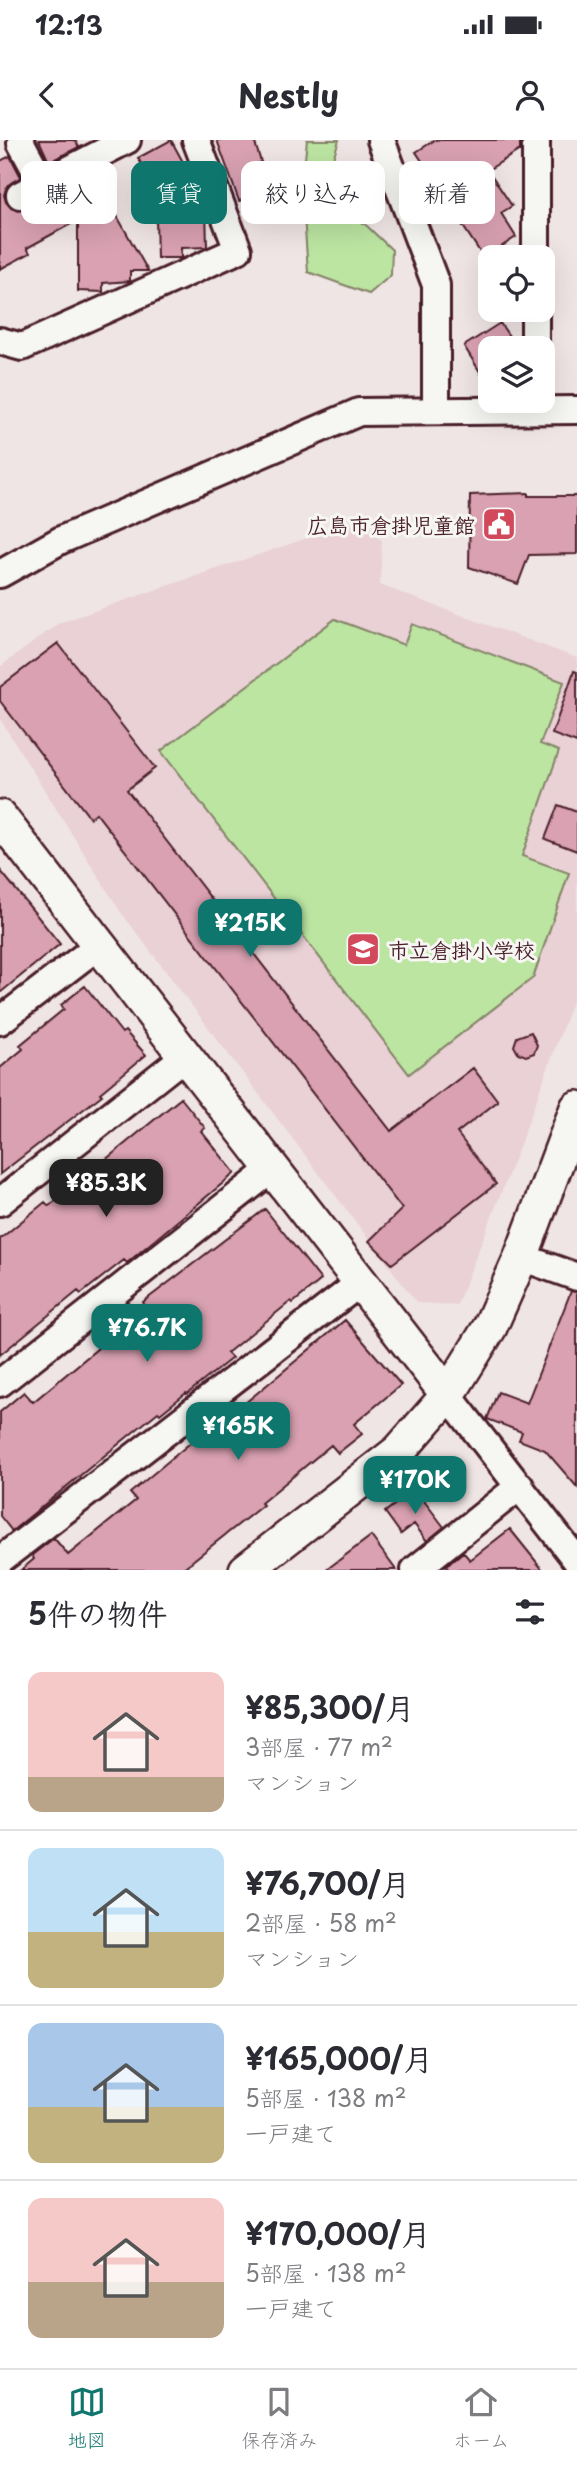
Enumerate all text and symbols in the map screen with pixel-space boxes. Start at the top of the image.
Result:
text: 12:13 [35,5,103,44]
text: Nestly [238,71,339,119]
icon: back [28,76,66,114]
icon: person [511,76,549,114]
chip: 購入 [21,161,117,224]
chip: 賃貸 [131,161,227,224]
chip: 絞り込み [241,161,385,224]
chip: 新着 [399,161,495,224]
map controls [478,245,555,413]
button: locate [478,245,555,322]
button: layers [478,336,555,413]
public building icon: 広島市倉掛児童館 [480,505,518,543]
place label: 広島市倉掛児童館 [307,508,475,540]
pin: ¥215K [201,900,299,959]
text: ¥215K [214,904,286,939]
school or university icon: 市立倉掛小学校 [344,930,382,968]
place label: 市立倉掛小学校 [388,933,535,965]
pin: ¥85.3K [49,1160,163,1219]
text: ¥85.3K [65,1164,147,1199]
pin: ¥76.7K [90,1304,204,1364]
text: ¥76.7K [107,1309,187,1344]
pin: ¥165K [189,1402,287,1462]
text: ¥165K [202,1407,274,1442]
pin: ¥170K [366,1456,464,1516]
text: ¥170K [379,1461,451,1496]
text: 5件の物件 [28,1590,167,1635]
icon: filters [511,1593,549,1631]
text: ¥85,300/月 [245,1684,415,1729]
icon: home [84,1700,168,1784]
text: 3部屋 · 77 m² [245,1729,393,1764]
text: マンション [245,1764,359,1799]
text: ¥76,700/月 [245,1860,410,1905]
icon: home [84,1876,168,1960]
text: 2部屋 · 58 m² [245,1905,397,1940]
text: マンション [245,1940,359,1975]
text: ¥165,000/月 [245,2035,433,2080]
icon: home [84,2051,168,2135]
text: 5部屋 · 138 m² [245,2080,407,2115]
text: 一戸建て [245,2115,337,2150]
text: ¥170,000/月 [245,2210,431,2255]
icon: home [84,2226,168,2310]
text: 5部屋 · 138 m² [245,2255,407,2290]
text: 一戸建て [245,2290,337,2325]
tab: 地図 [68,2383,106,2453]
tab: 保存済み [241,2383,317,2453]
tab: ホーム [453,2383,509,2453]

